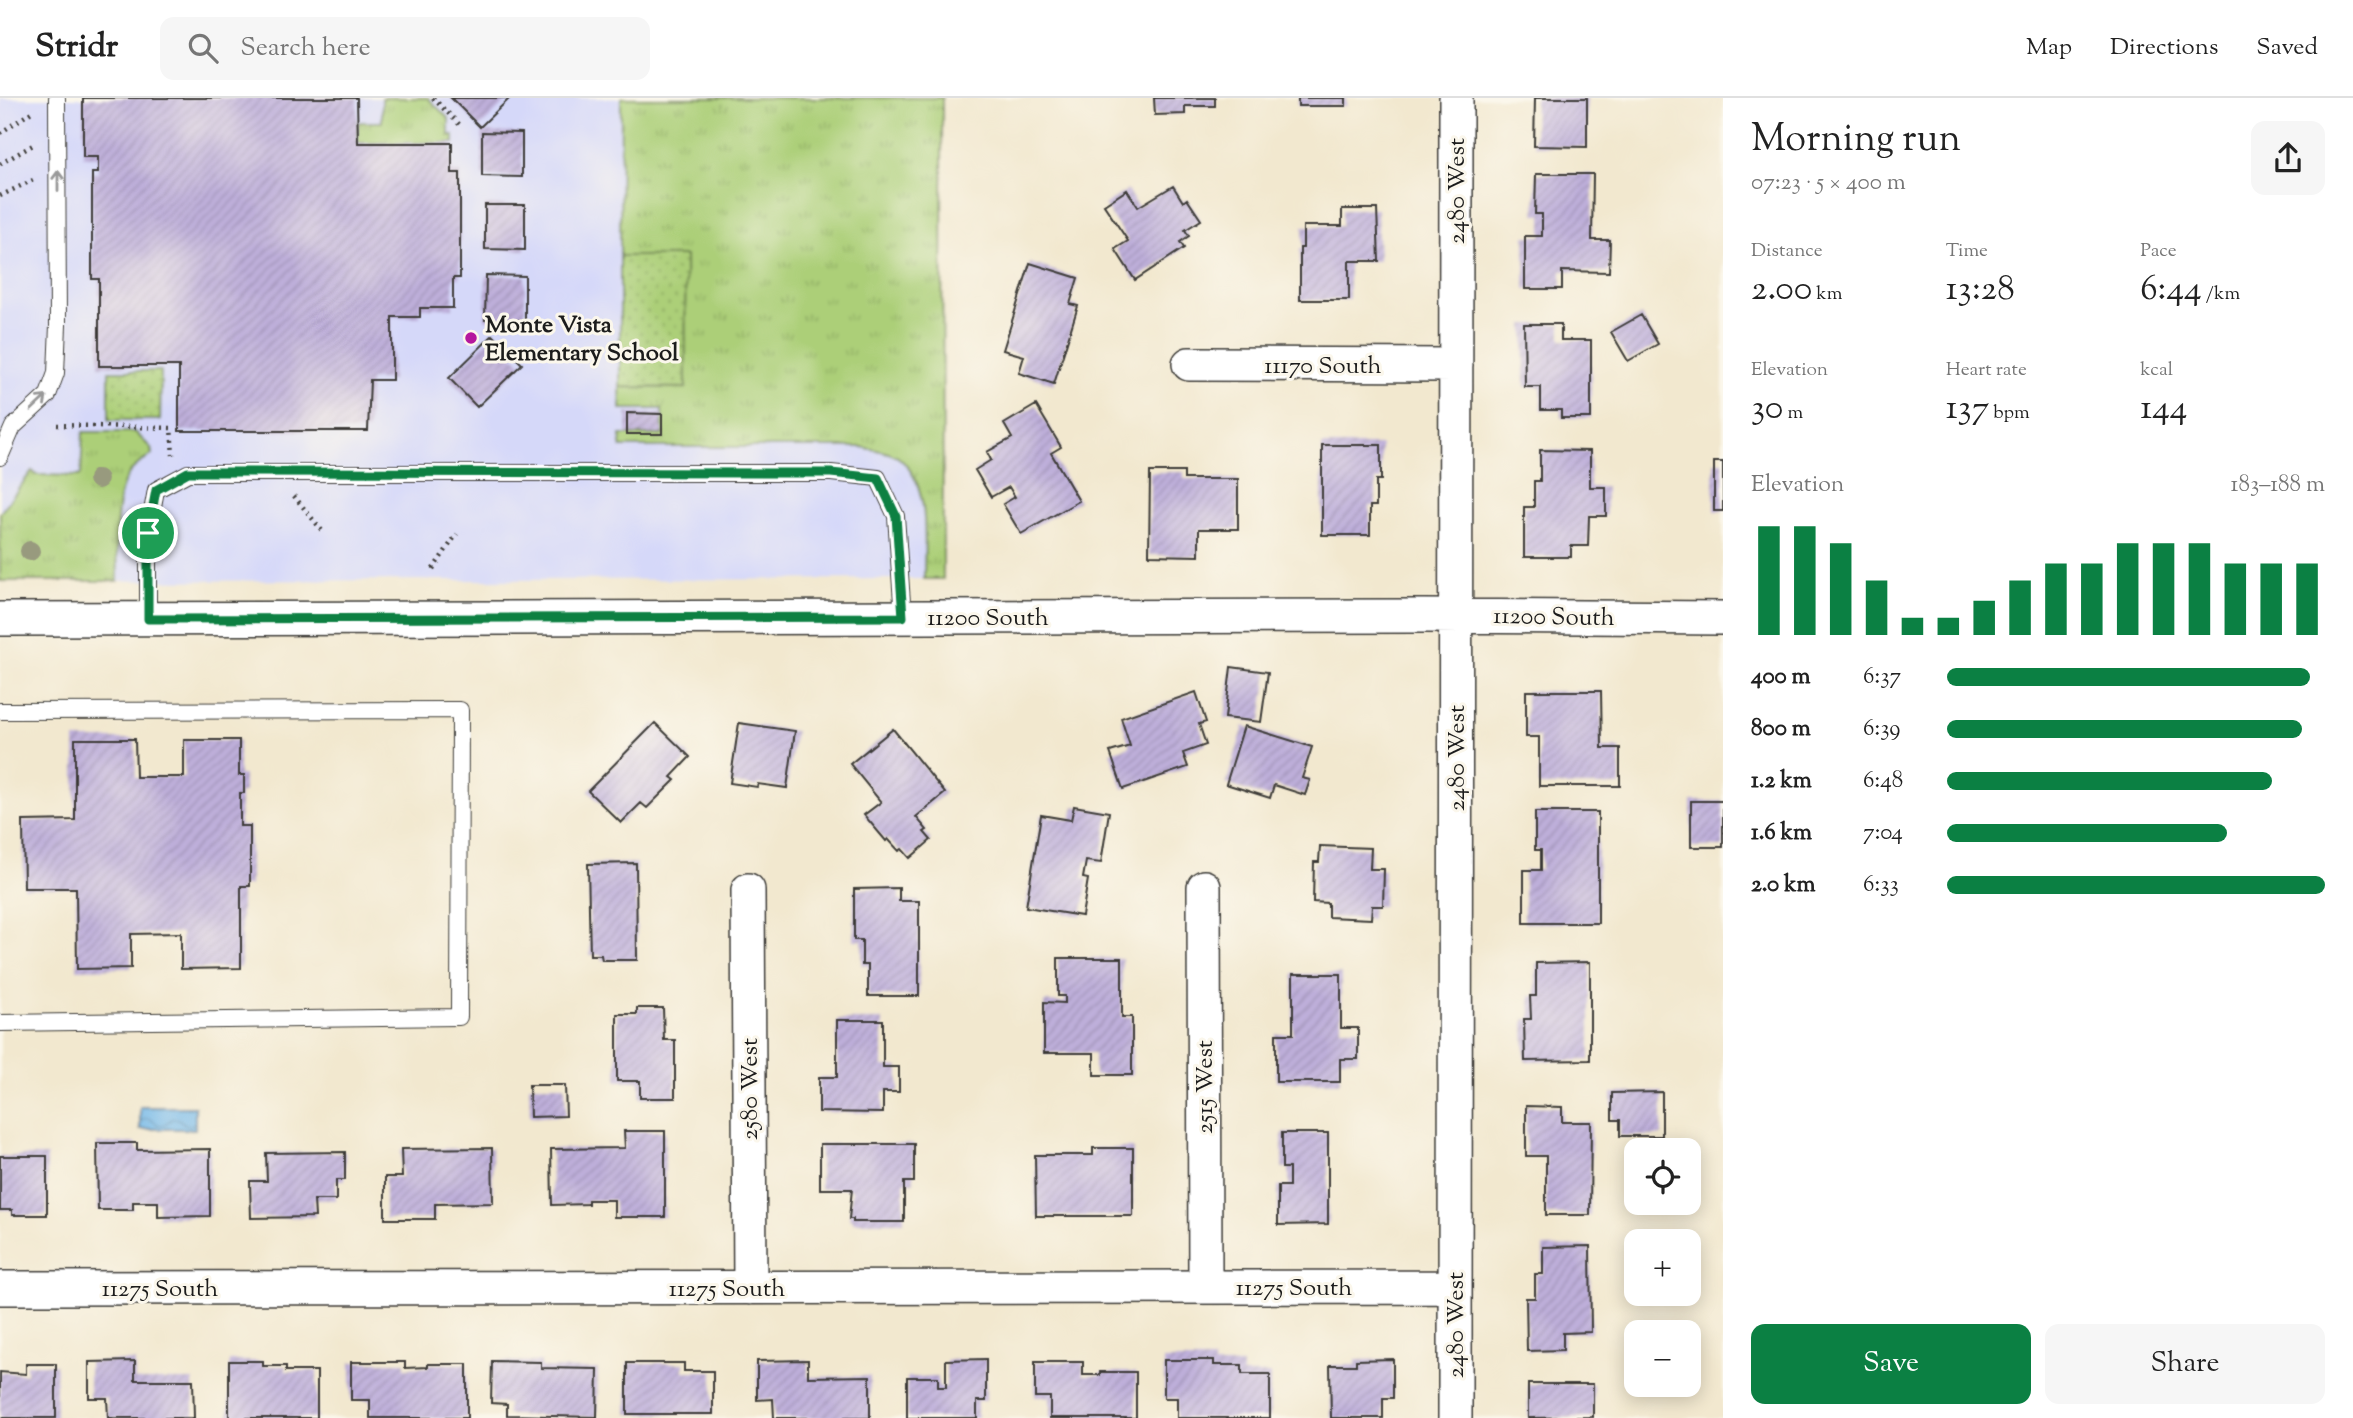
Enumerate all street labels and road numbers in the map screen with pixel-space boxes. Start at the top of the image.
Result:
street label: 2480 West [1441,138,1475,244]
street label: 11170 South [1264,350,1382,384]
street label: 11200 South [1493,600,1615,636]
street label: 11200 South [927,602,1049,636]
street label: 2480 West [1441,705,1475,811]
street label: 2580 West [734,1038,768,1140]
street label: 2515 West [1189,1040,1223,1134]
street label: 11275 South [1236,1272,1352,1306]
street label: 2480 West [1440,1272,1474,1378]
street label: 11275 South [102,1273,218,1307]
street label: 11275 South [669,1273,785,1307]

